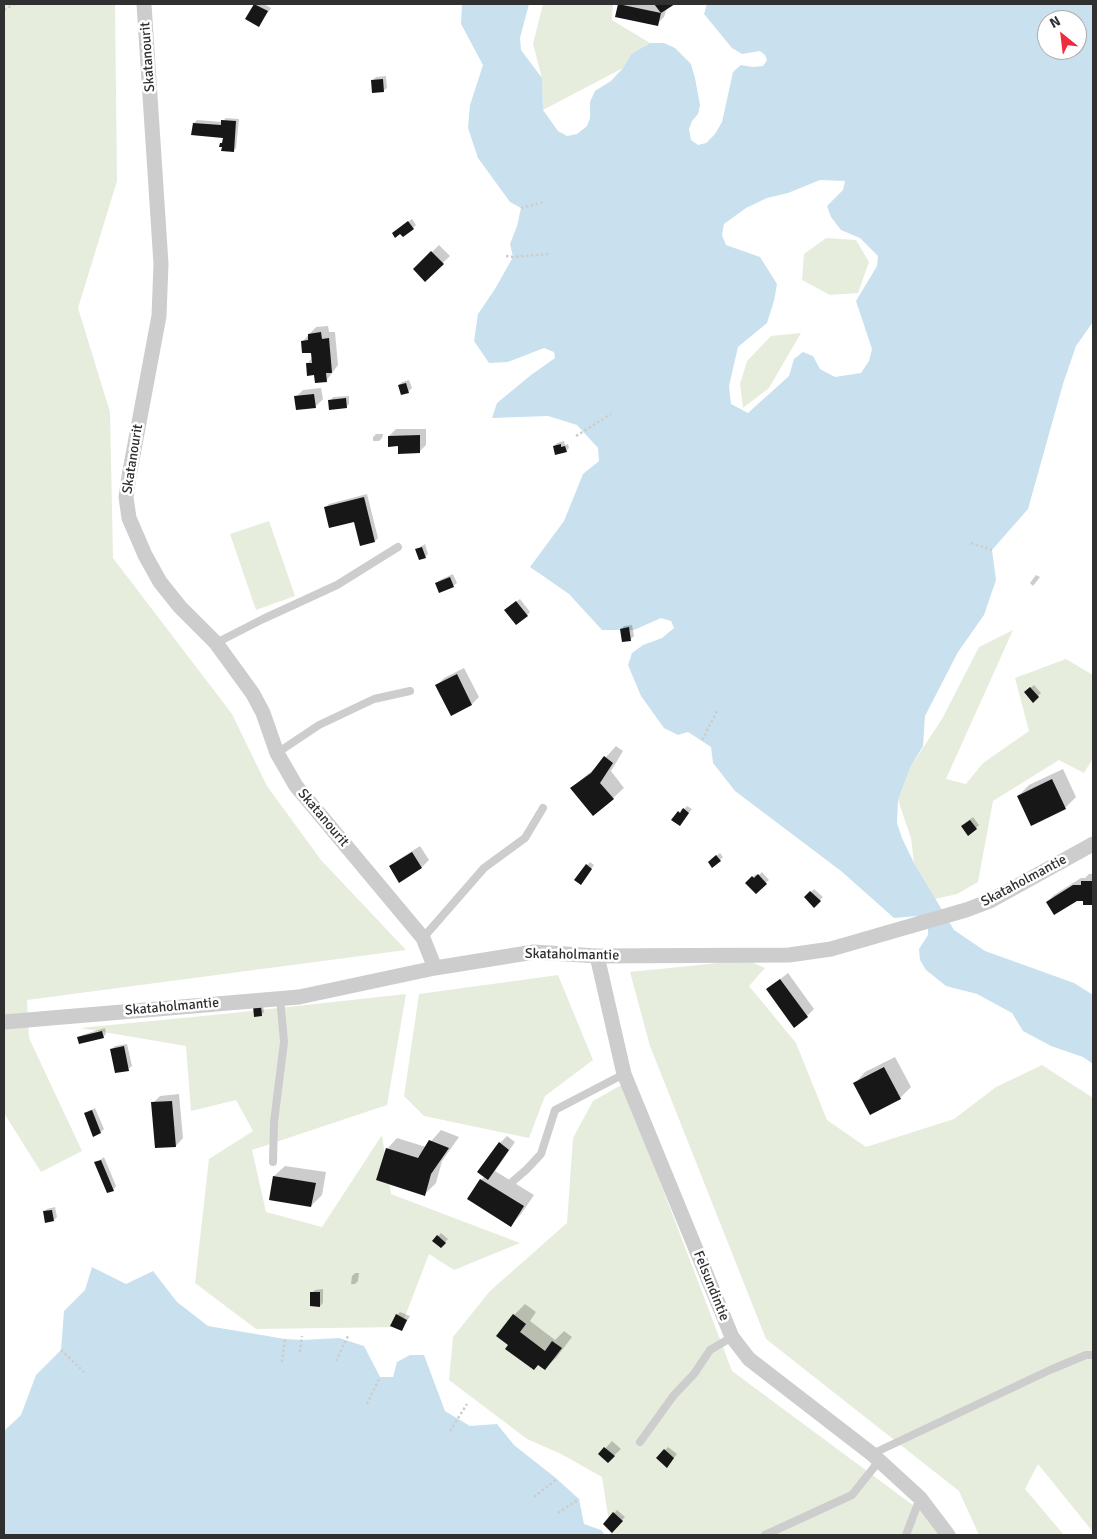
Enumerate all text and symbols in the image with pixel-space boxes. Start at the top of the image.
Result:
north arrow [1037,10,1087,60]
text: N [1047,13,1063,32]
street label: Skatanourit [137,21,159,93]
street label: Skatanourit [119,423,147,495]
street label: Skatanourit [294,786,352,850]
street label: Skataholmantie [978,851,1070,911]
street label: Skataholmantie [525,946,619,964]
street label: Skataholmantie [124,995,220,1019]
street label: Felsundintie [689,1249,733,1323]

